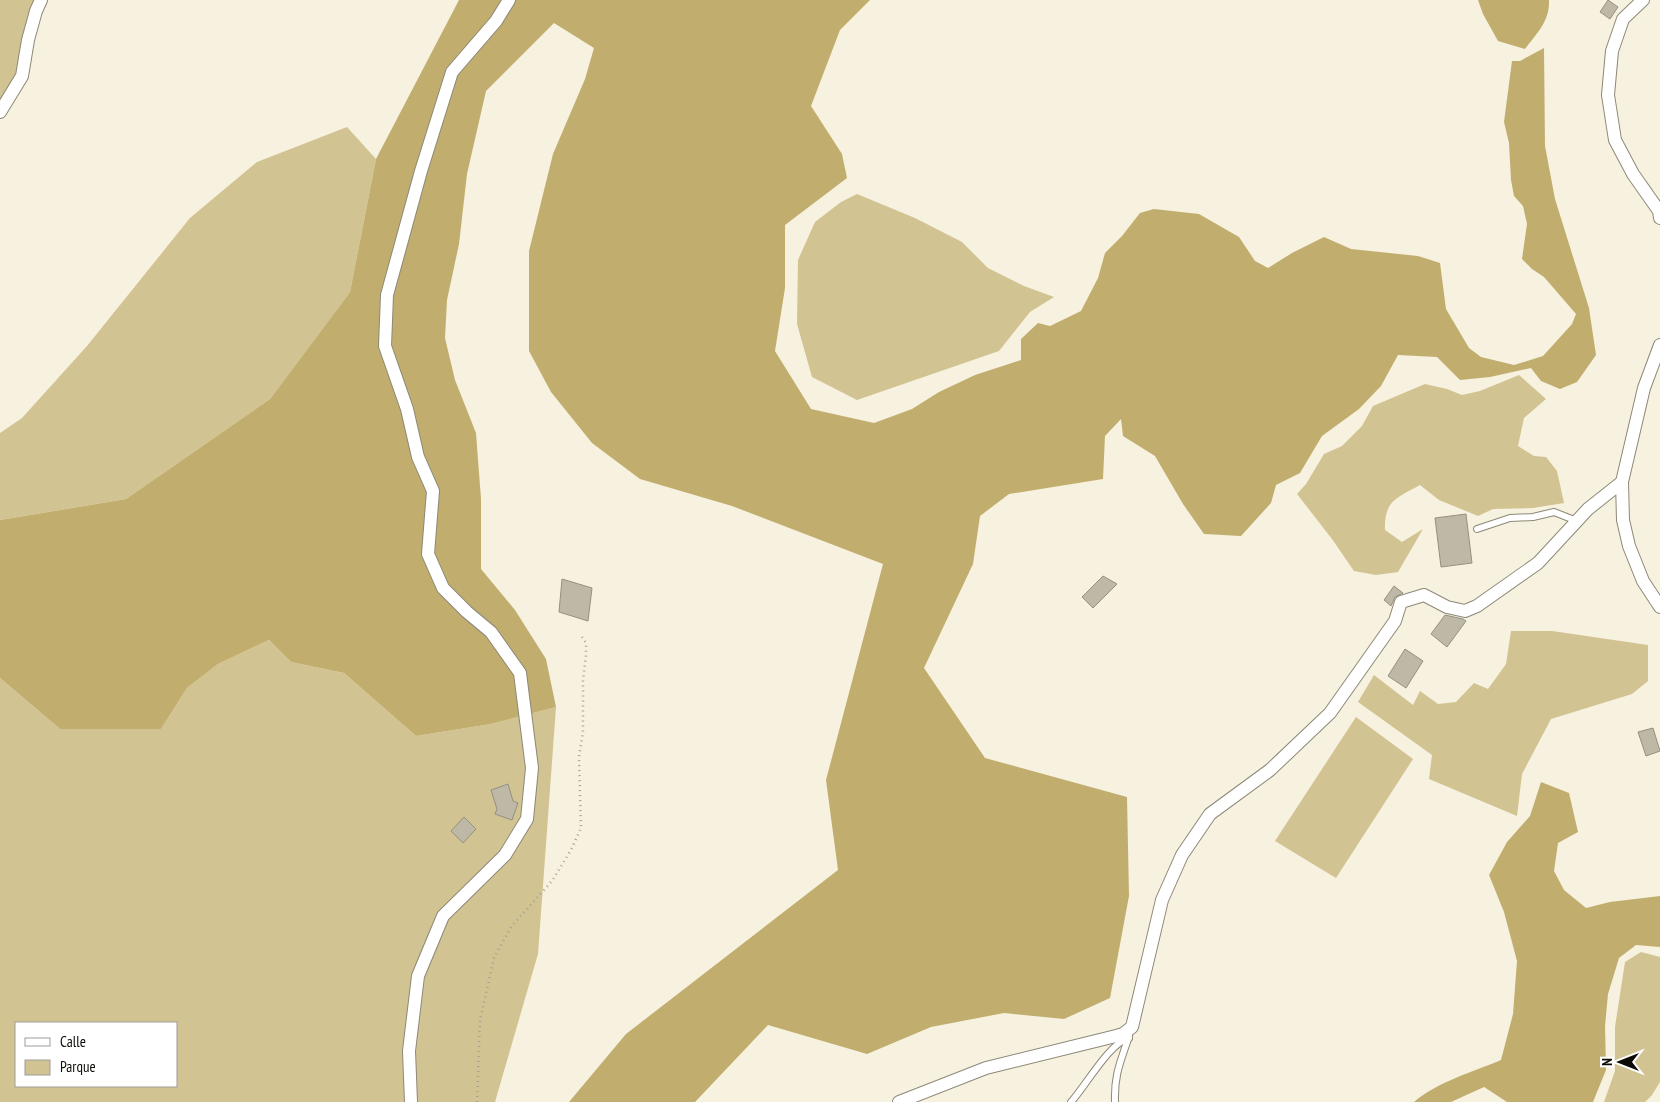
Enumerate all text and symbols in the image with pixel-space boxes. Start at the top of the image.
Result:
legend [15,1022,178,1087]
text: Calle [60,1032,86,1051]
north arrow [1595,1037,1645,1087]
text: Parque [60,1057,96,1076]
text: N [1598,1058,1616,1066]

